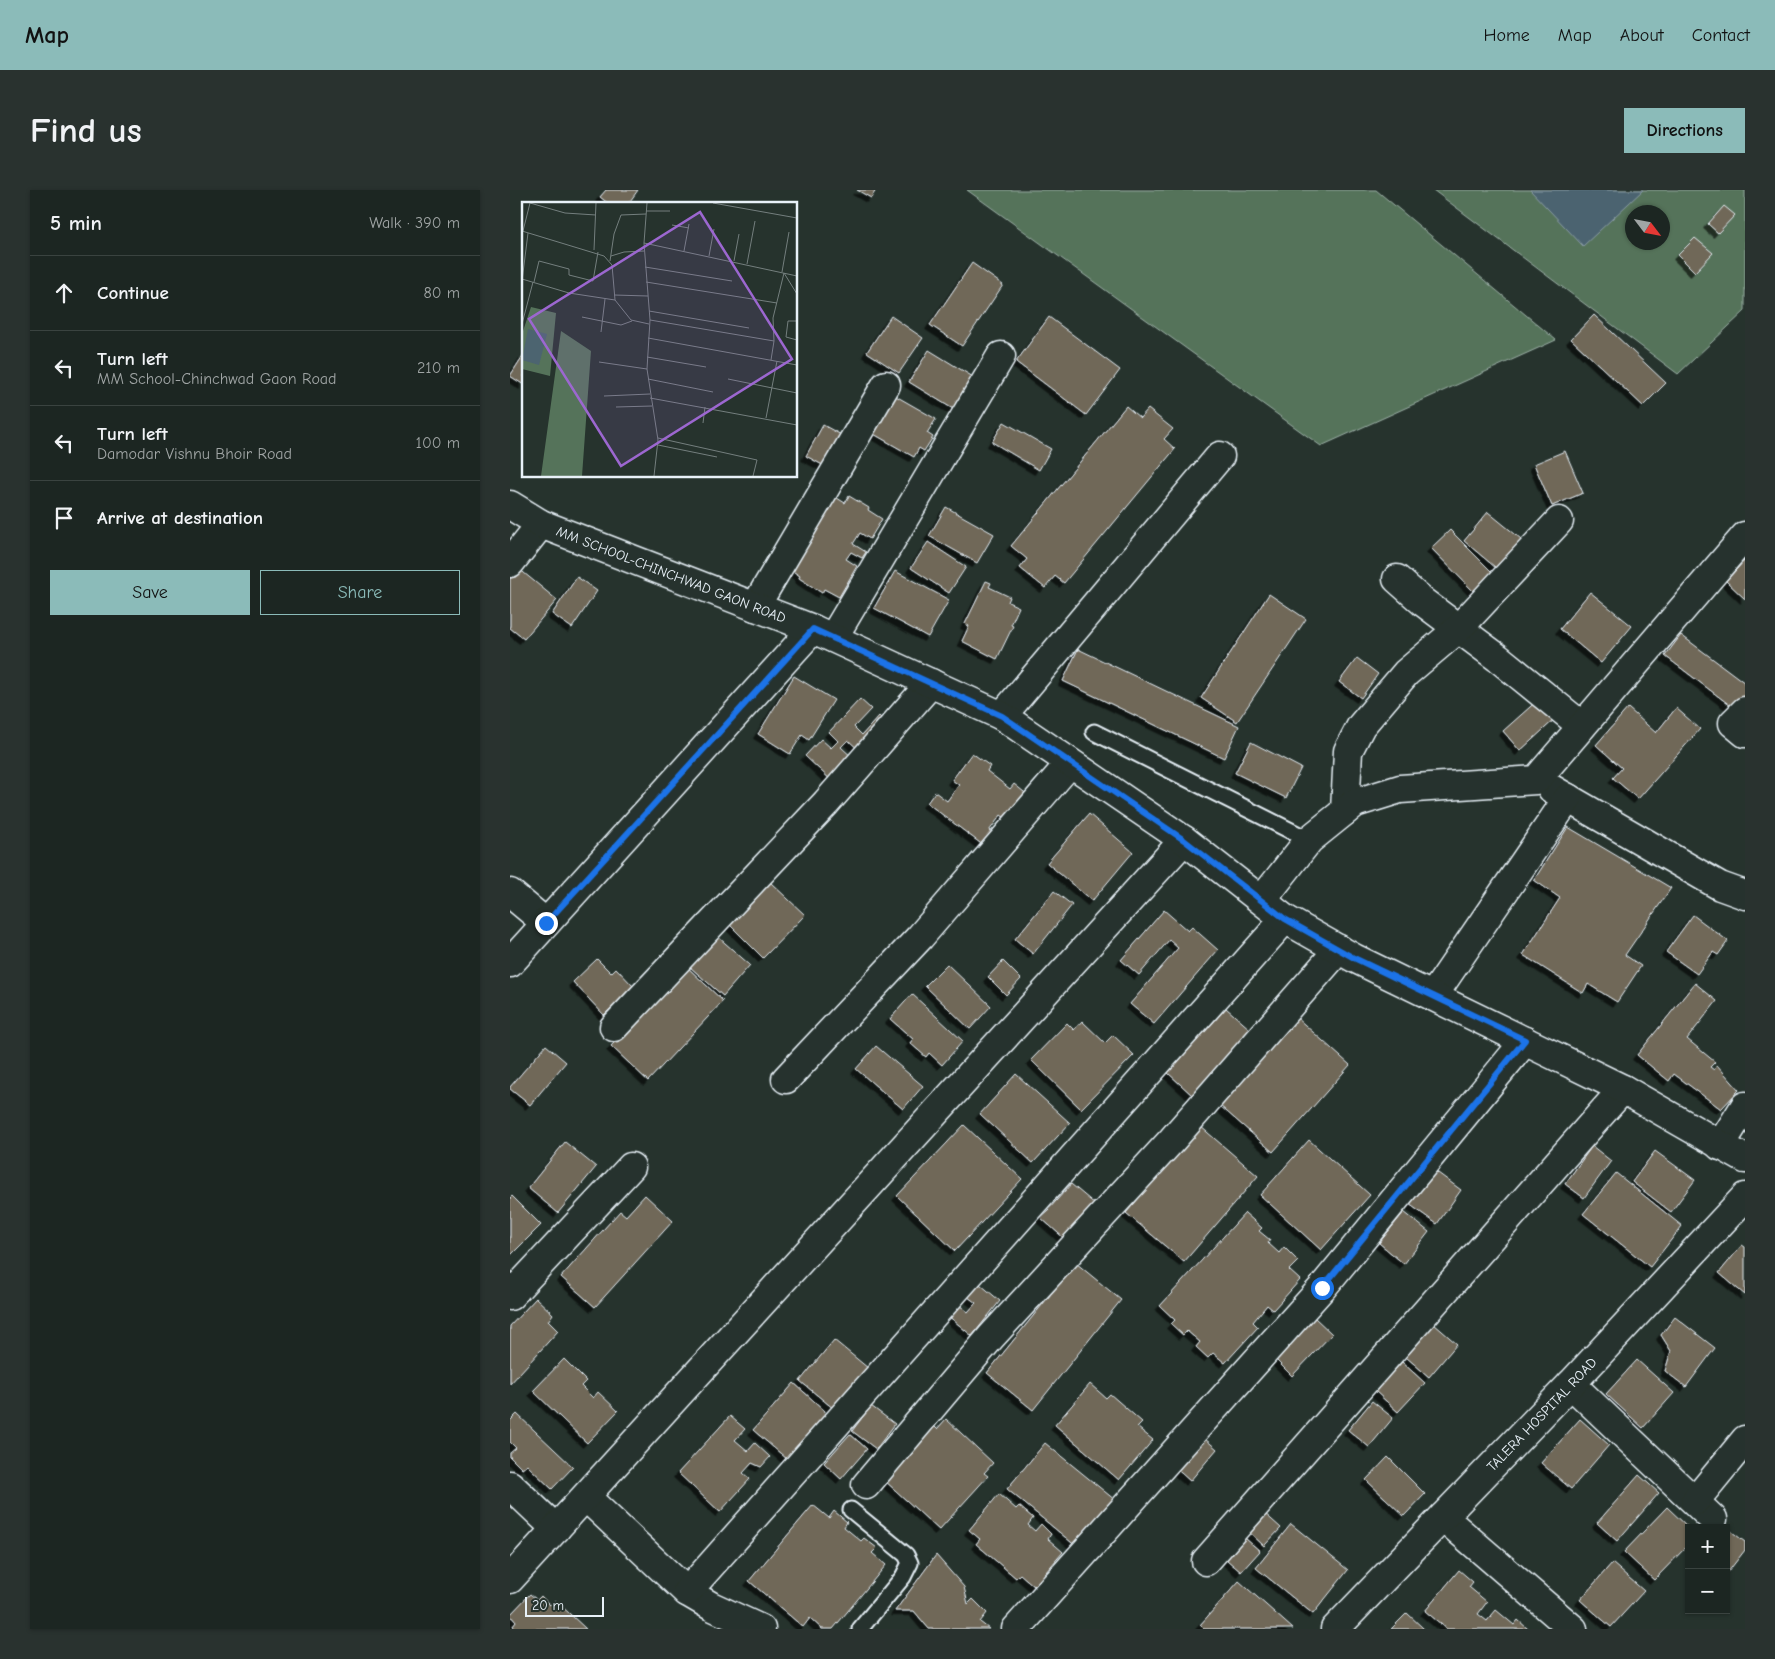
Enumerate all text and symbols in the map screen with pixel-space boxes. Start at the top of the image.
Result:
text: Map [25,21,69,49]
text: Home [1483,25,1530,46]
text: Map [1558,25,1592,46]
text: About [1620,25,1664,46]
text: Contact [1692,25,1750,46]
button: Directions [1624,108,1745,153]
text: Find us [30,110,142,151]
inset map [522,202,798,478]
north arrow [1625,205,1670,250]
text: 5 min [50,211,102,235]
text: Walk · 390 m [369,214,460,232]
icon: ahead [50,279,78,307]
text: Continue [97,282,169,304]
text: 80 m [423,284,460,302]
text: Turn left [97,348,168,370]
icon: left [50,354,78,382]
text: 210 m [417,359,460,377]
text: MM School-Chinchwad Gaon Road [97,370,337,388]
text: Turn left [97,423,168,445]
icon: left [50,429,78,457]
text: 100 m [416,434,460,452]
text: Damodar Vishnu Bhoir Road [97,445,292,463]
icon: arrive [50,504,78,532]
text: Arrive at destination [97,507,263,529]
street label: MM SCHOOL-CHINCHWAD GAON ROAD [554,523,789,627]
button: Save [50,570,250,615]
button: Share [260,570,460,615]
route end [535,912,558,935]
route start [1311,1277,1334,1300]
street label: TALERA HOSPITAL ROAD [1483,1354,1601,1475]
map controls [1685,1524,1730,1614]
button: + [1685,1524,1730,1569]
button: − [1685,1569,1730,1614]
scale bar [525,1594,604,1617]
text: 20 m [532,1597,564,1614]

